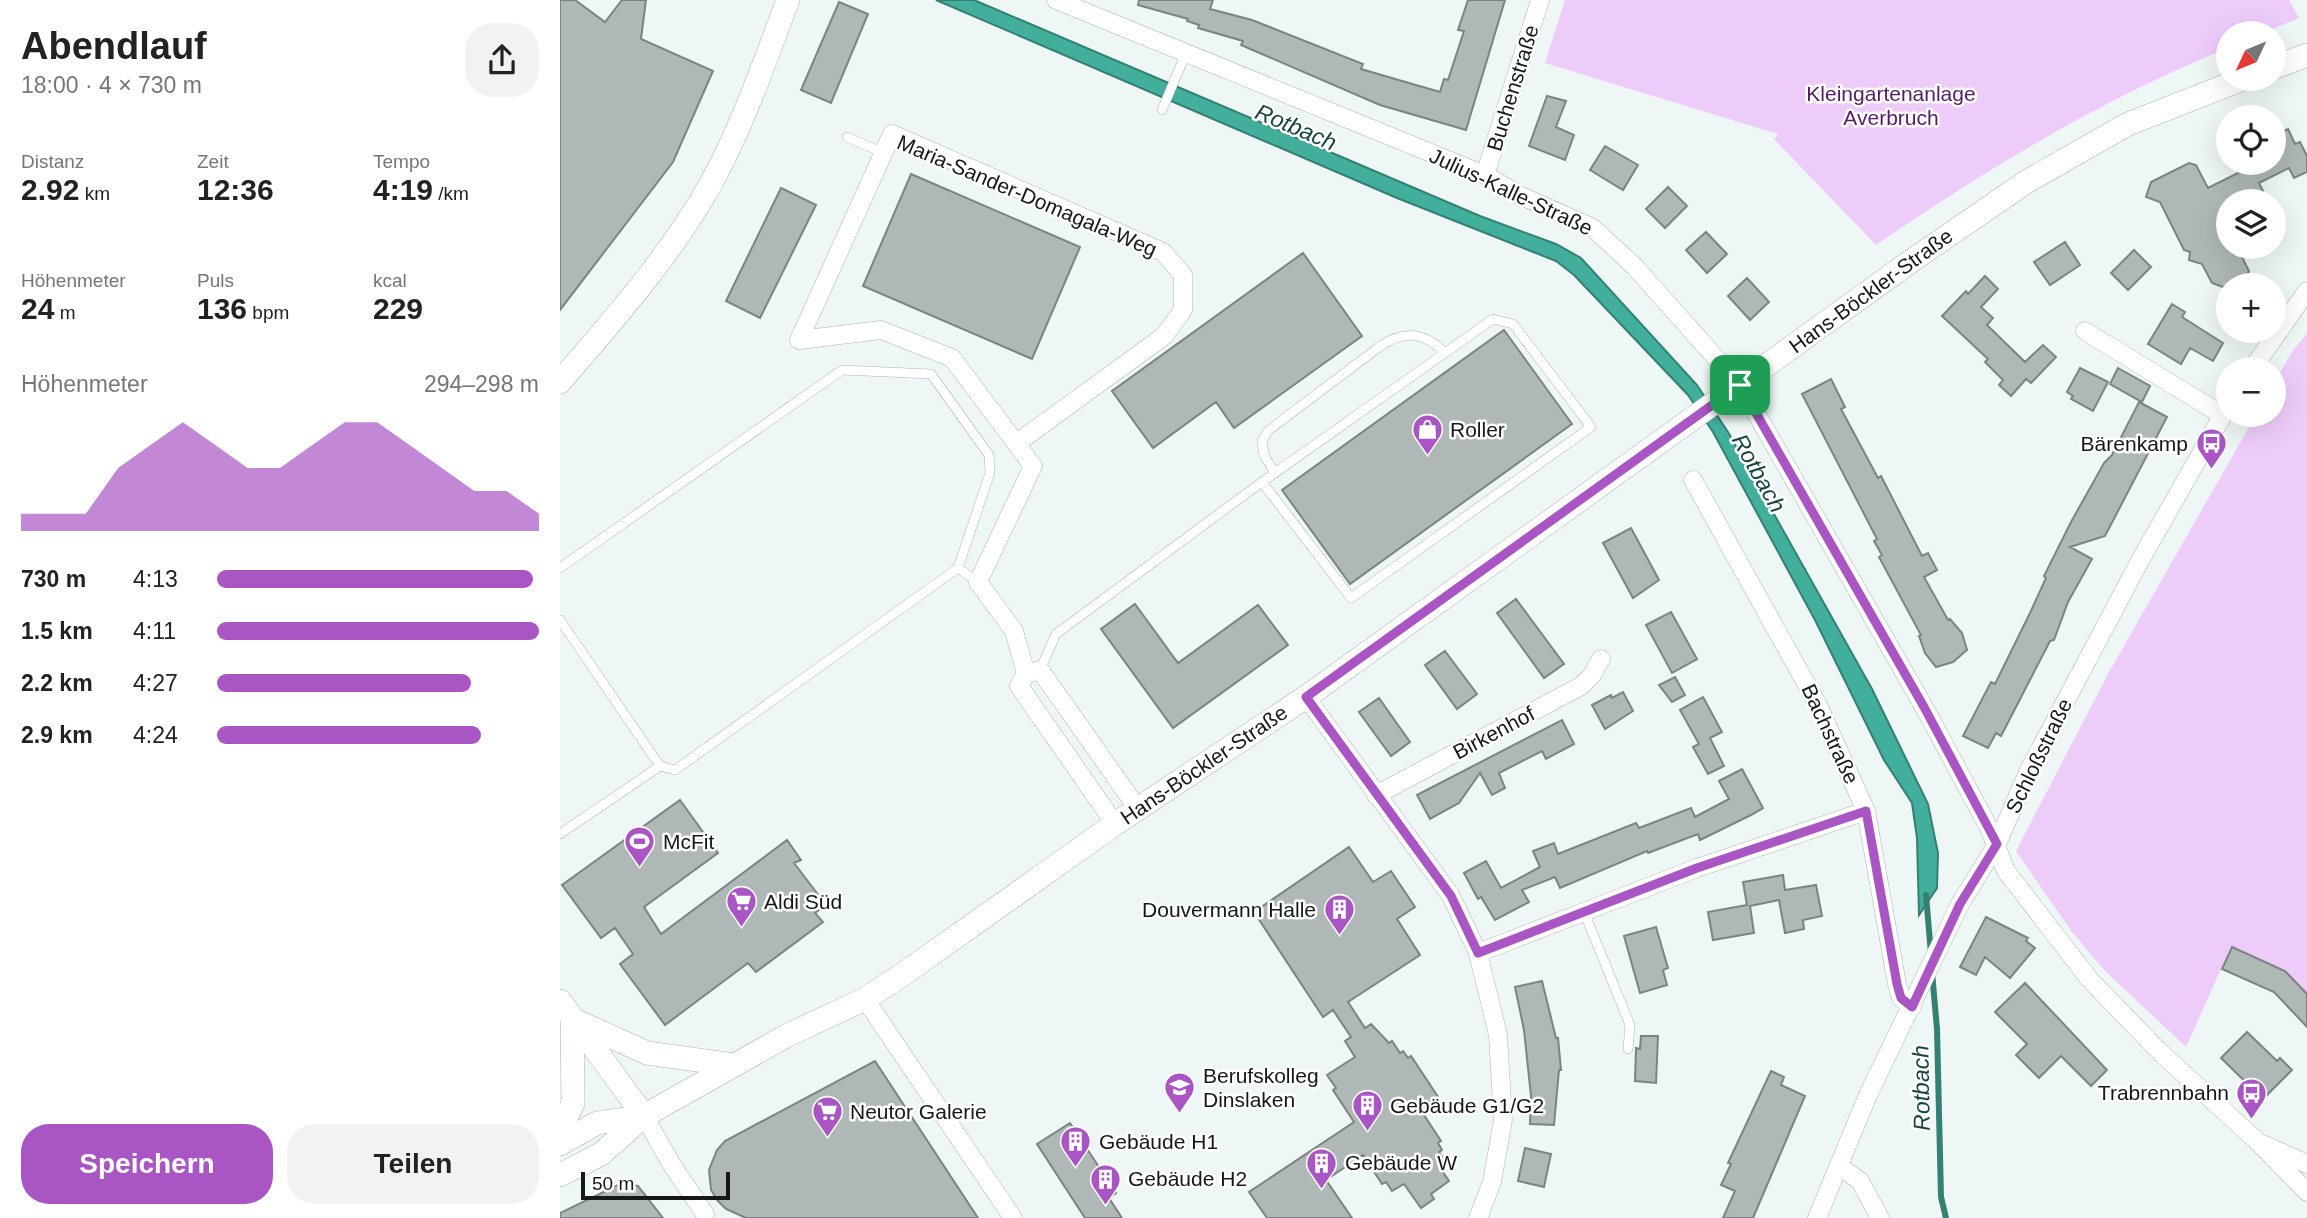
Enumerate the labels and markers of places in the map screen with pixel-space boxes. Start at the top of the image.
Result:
pin [1710,355,1770,415]
shop icon: Roller [1410,413,1444,457]
place label: Roller [1450,418,1505,441]
bus stop icon: Bärenkamp [2194,427,2228,471]
place label: Bärenkamp [2081,432,2188,455]
sports icon: McFit [623,825,657,869]
place label: McFit [663,830,714,853]
supermarket icon: Aldi Süd [724,885,758,929]
place label: Aldi Süd [764,890,842,913]
building icon: Douvermann Halle [1322,893,1356,937]
place label: Douvermann Halle [1142,898,1316,921]
place label: Berufskolleg Dinslaken [1203,1064,1319,1111]
school or university icon: Berufskolleg Dinslaken [1163,1071,1197,1115]
bus stop icon: Trabrennbahn [2235,1076,2269,1120]
place label: Trabrennbahn [2098,1081,2229,1104]
building icon: Gebäude G1/G2 [1350,1089,1384,1133]
place label: Gebäude G1/G2 [1390,1094,1544,1117]
supermarket icon: Neutor Galerie [810,1095,844,1139]
place label: Neutor Galerie [850,1100,987,1123]
building icon: Gebäude H1 [1059,1125,1093,1169]
place label: Gebäude H1 [1099,1130,1218,1153]
building icon: Gebäude W [1305,1146,1339,1190]
place label: Gebäude W [1345,1151,1457,1174]
building icon: Gebäude H2 [1088,1162,1122,1206]
place label: Gebäude H2 [1128,1167,1247,1190]

